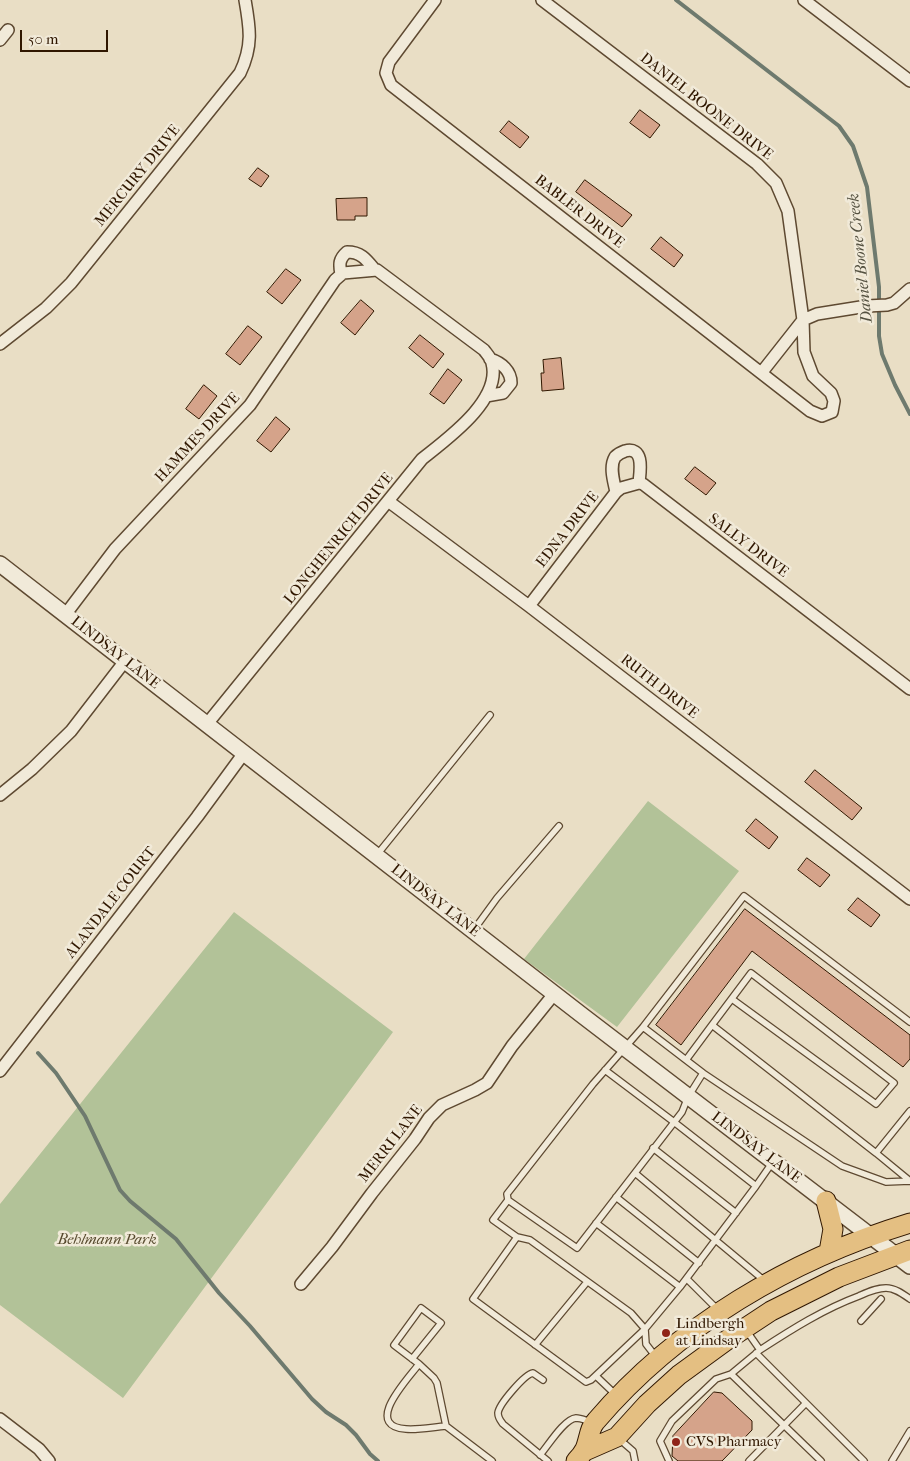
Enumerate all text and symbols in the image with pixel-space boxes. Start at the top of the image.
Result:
scale bar [22,20,110,52]
text: 50 m [28,30,58,48]
street label: DANIEL BOONE DRIVE [636,50,776,164]
street label: MERCURY DRIVE [92,122,184,230]
street label: BABLER DRIVE [531,172,627,252]
water label: Daniel Boone Creek [845,192,877,324]
street label: HAMMES DRIVE [152,389,244,487]
street label: LONGHENRICH DRIVE [281,470,397,608]
street label: EDNA DRIVE [533,488,603,572]
street label: SALLY DRIVE [705,510,791,582]
street label: LINDSAY LANE [67,613,163,693]
street label: RUTH DRIVE [616,651,702,723]
street label: ALANDALE COURT [62,844,160,962]
street label: LINDSAY LANE [387,861,483,941]
street label: MERRI LANE [355,1102,427,1186]
street label: LINDSAY LANE [708,1108,804,1188]
park label: Behlmann Park [57,1231,157,1249]
place label: Lindbergh at Lindsay [676,1315,744,1350]
marker: Lindbergh at Lindsay [660,1327,672,1339]
place label: CVS Pharmacy [686,1433,782,1451]
marker: CVS Pharmacy [670,1436,682,1448]

